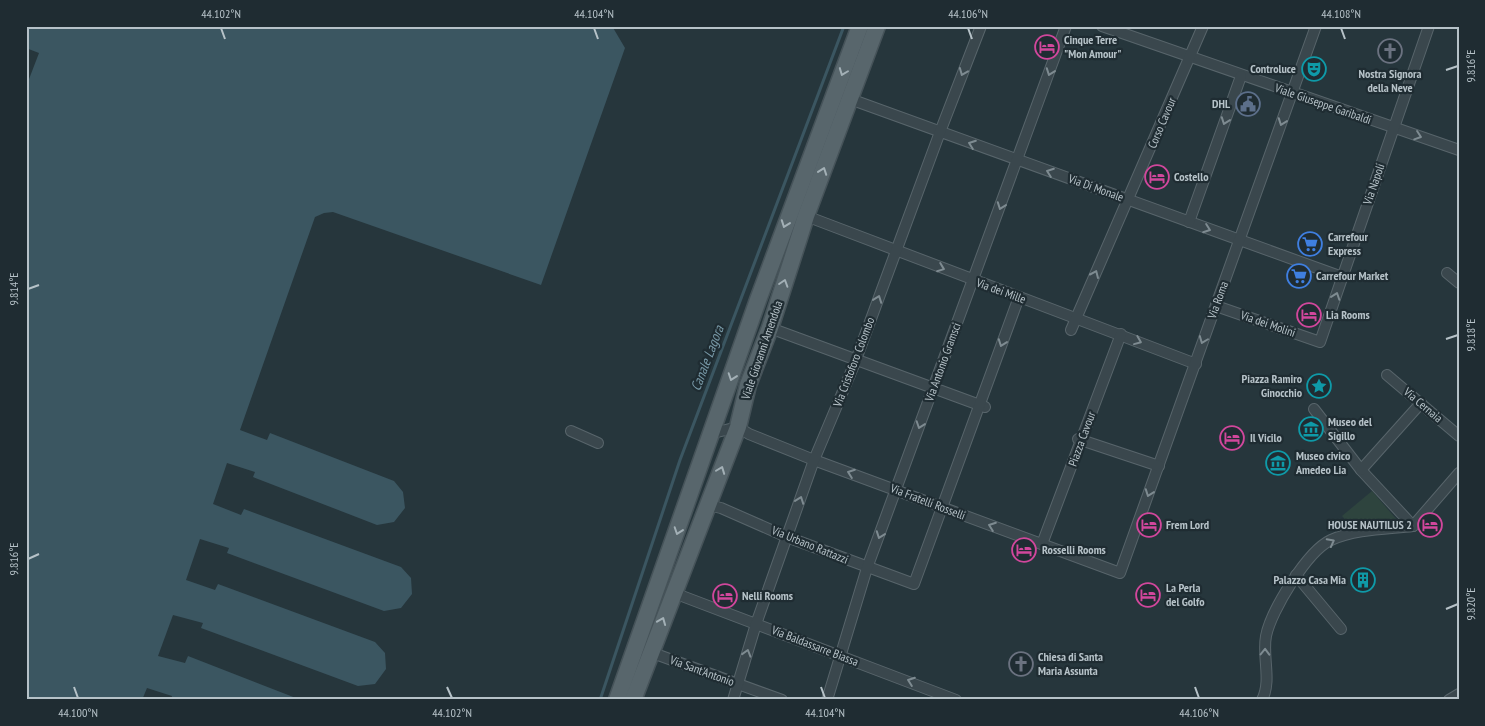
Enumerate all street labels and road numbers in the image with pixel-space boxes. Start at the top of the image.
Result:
street label: Viale Giuseppe Garibaldi [1272,80,1373,127]
street label: Corso Cavour [1144,94,1179,151]
street label: Via Napoli [1359,161,1388,207]
street label: Via Di Monale [1066,170,1126,204]
street label: Via dei Mille [973,274,1028,306]
street label: Via Roma [1204,279,1231,321]
street label: Viale Giovanni Amendola [737,298,786,402]
street label: Via dei Molini [1238,307,1298,340]
street label: Via Cristoforo Colombo [829,315,878,410]
street label: Via Antonio Gramsci [921,320,964,404]
street label: Via Cernaia [1400,383,1446,425]
street label: Piazza Cavour [1065,409,1099,468]
street label: Via Fratelli Rosselli [888,480,968,523]
street label: Via Urbano Rattazzi [769,522,851,567]
street label: Via Baldassarre Biassa [769,622,861,669]
street label: Via Sant'Antonio [667,652,736,689]

